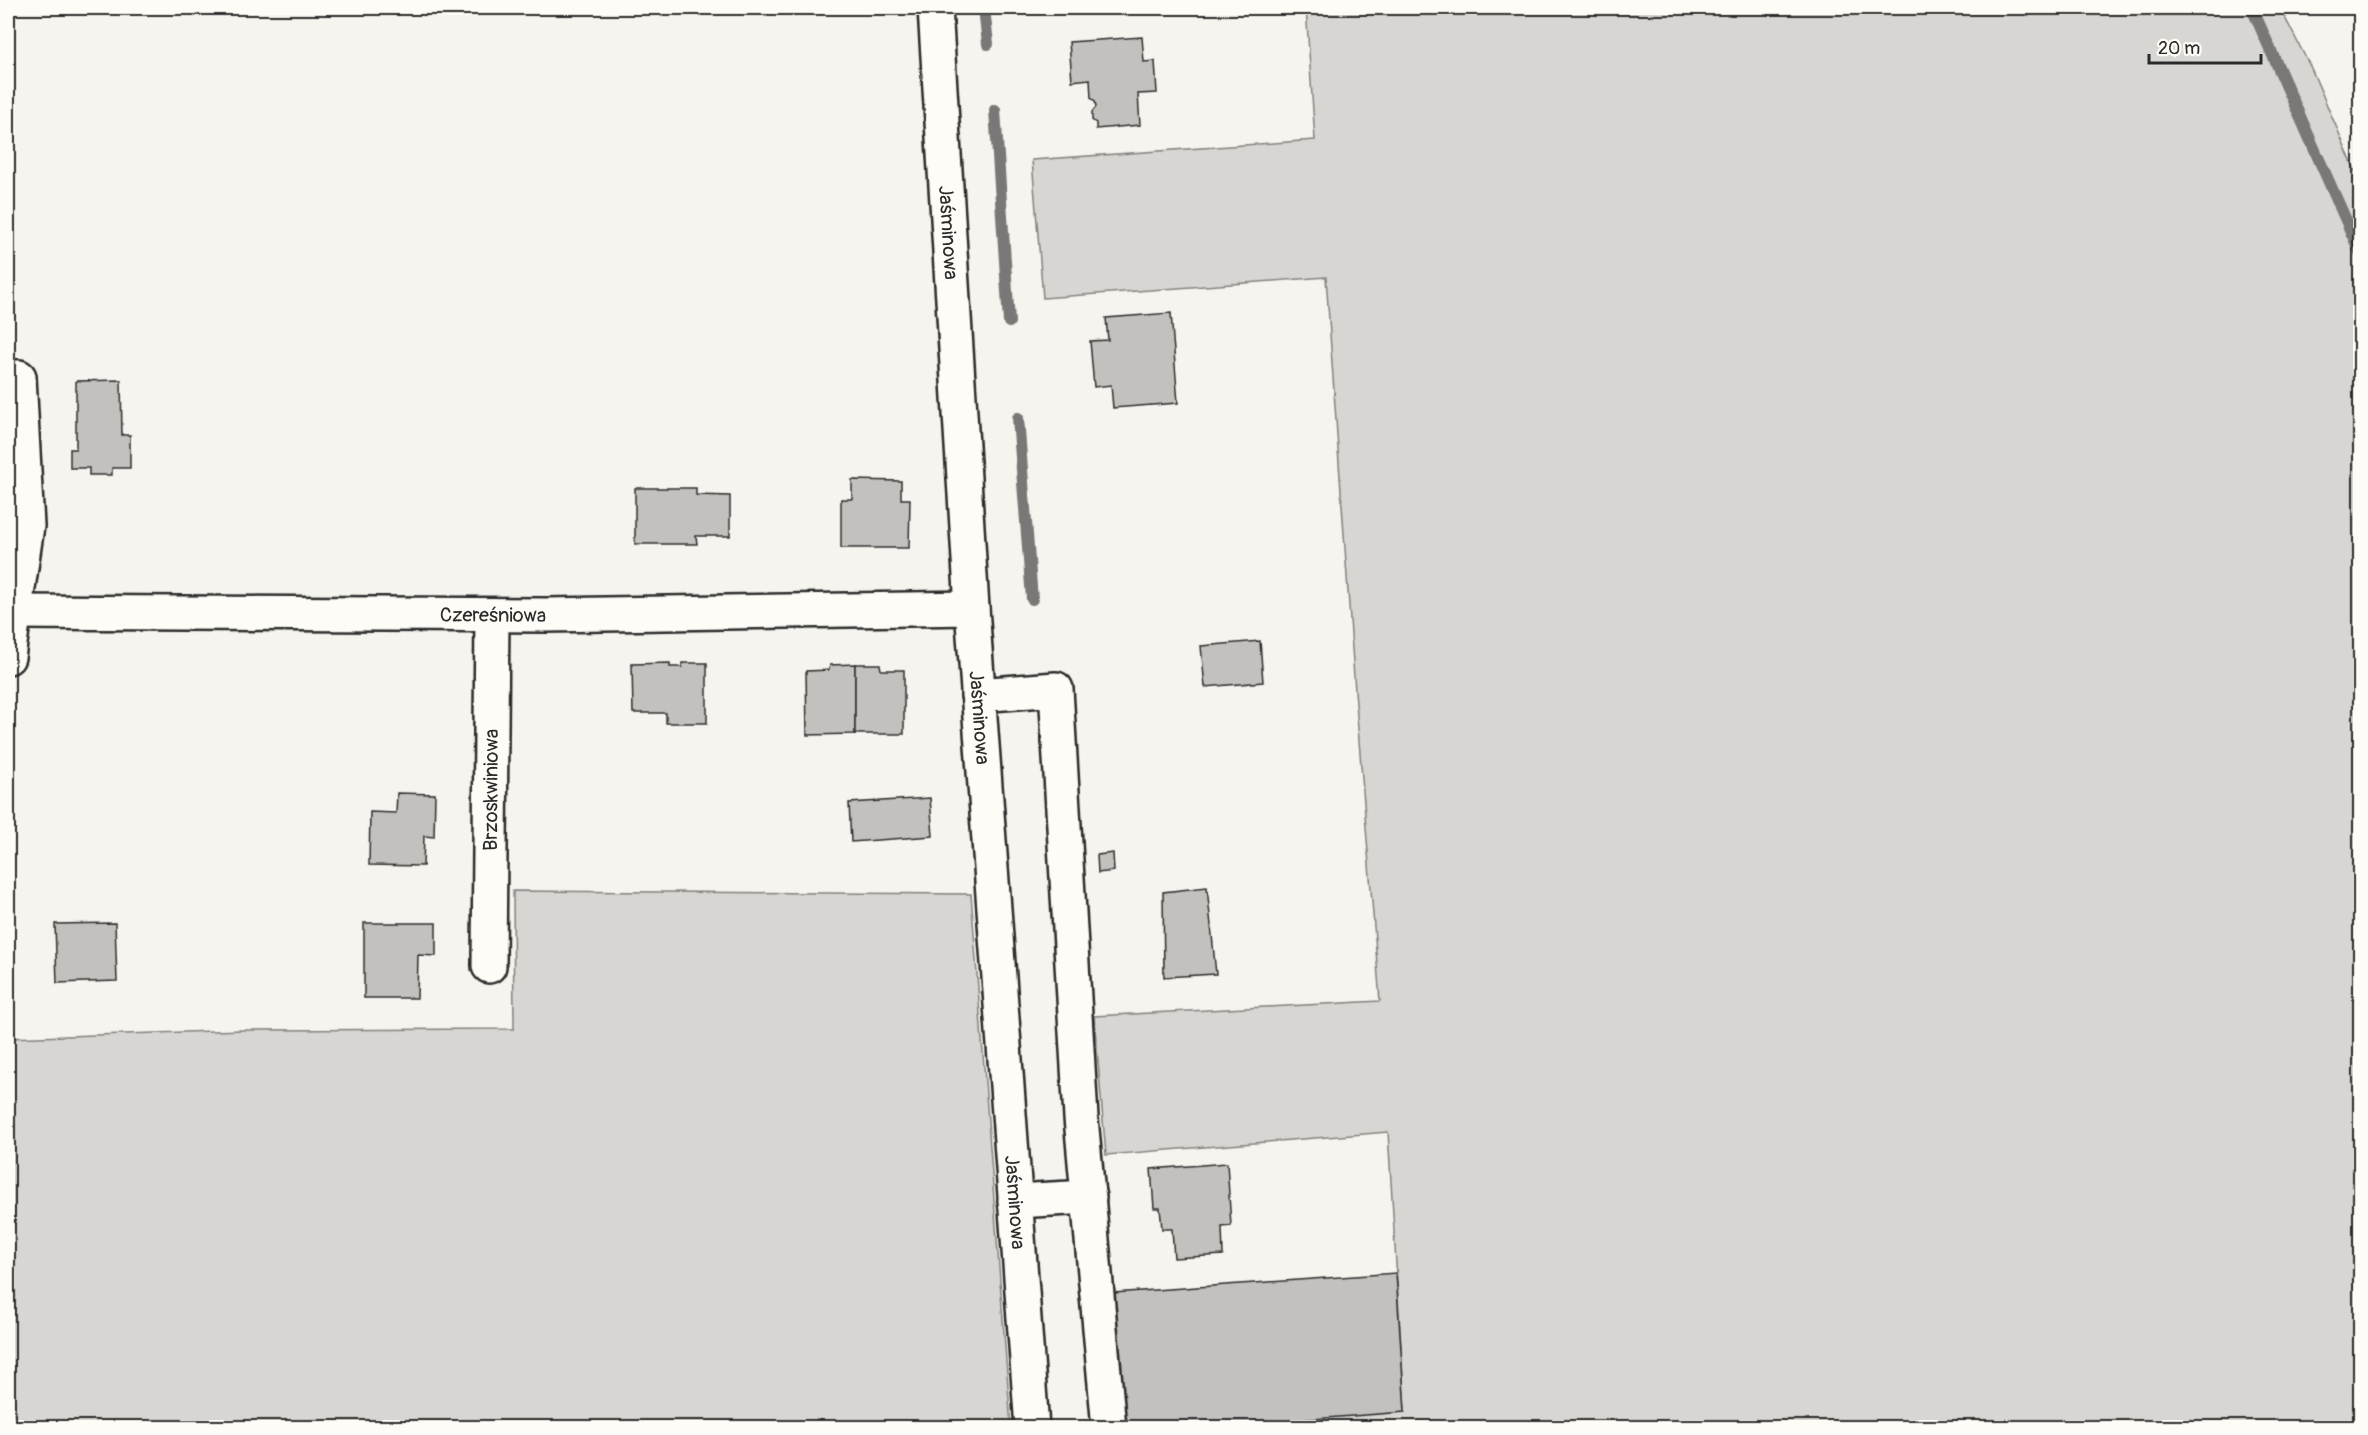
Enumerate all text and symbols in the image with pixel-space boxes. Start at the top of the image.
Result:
scale bar [2149,27,2262,65]
text: 20 m [2158,37,2200,60]
street label: Jaśminowa [933,185,964,280]
street label: Czereśniowa [440,602,546,628]
street label: Jaśminowa [964,670,995,765]
street label: Brzoskwiniowa [478,729,504,851]
street label: Jaśminowa [999,1154,1031,1250]

